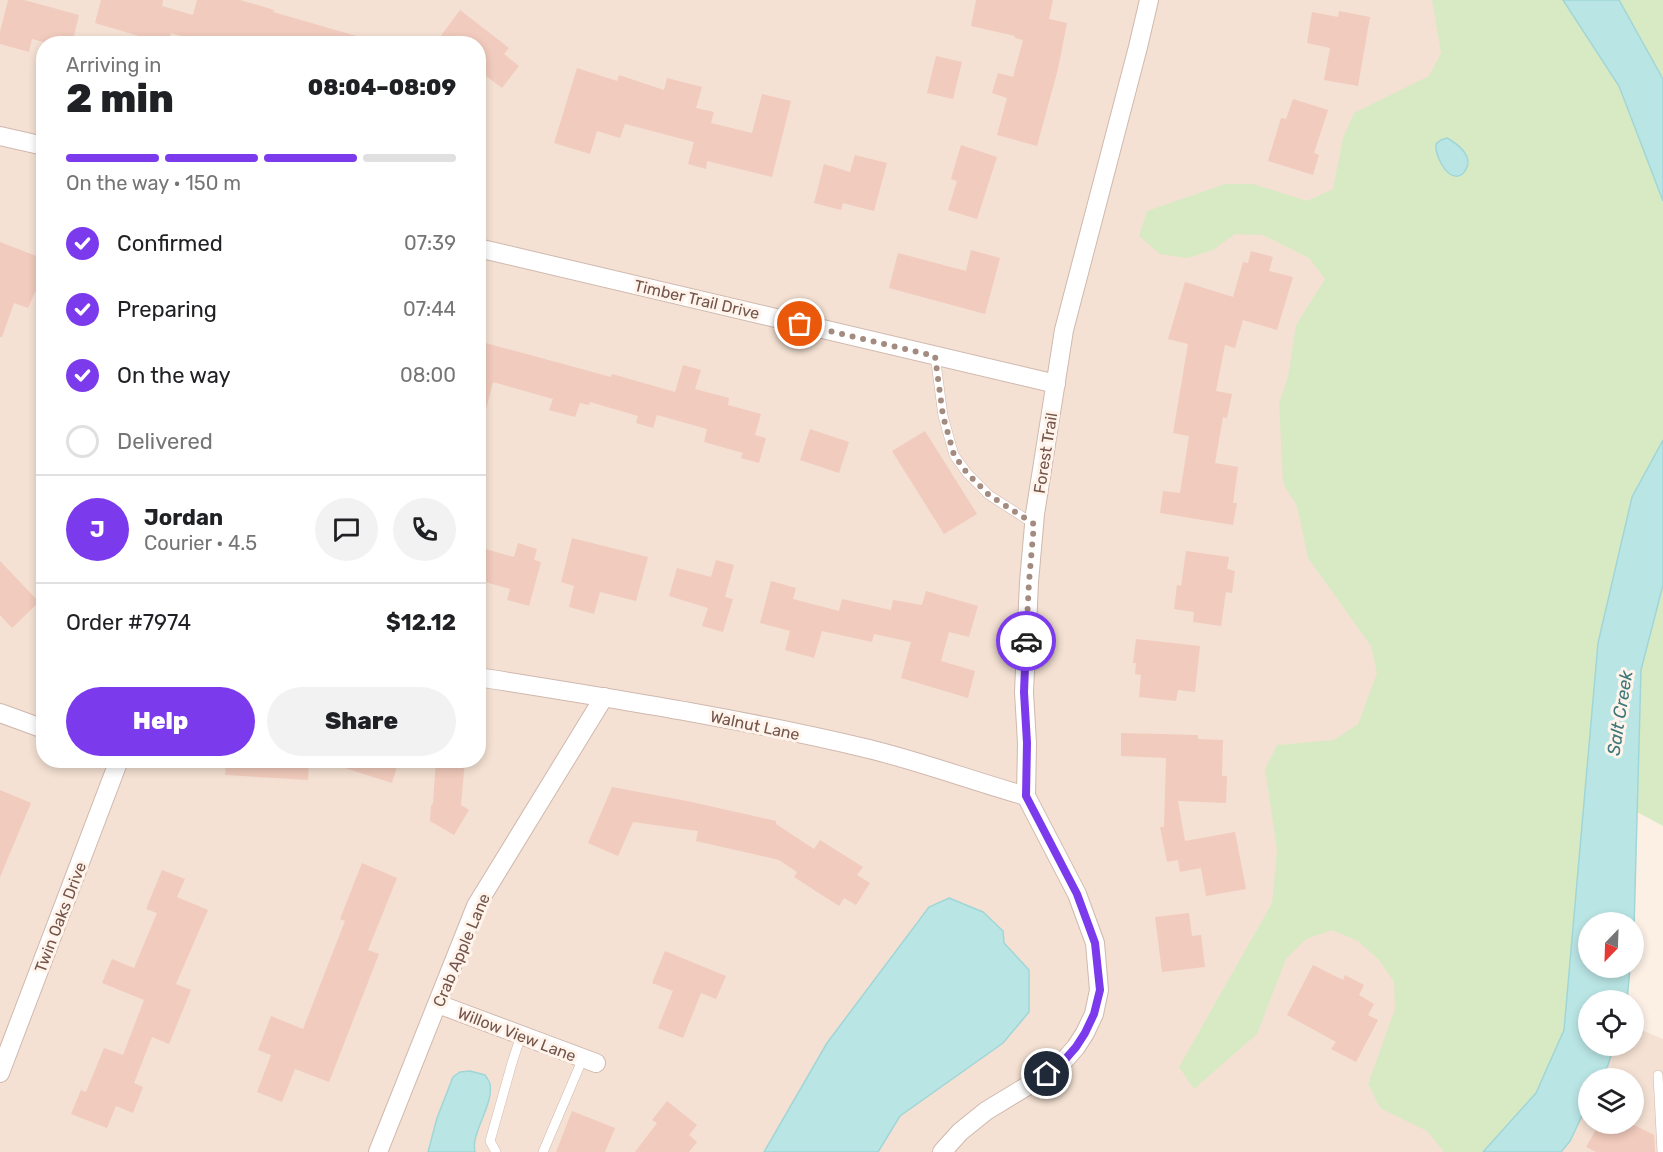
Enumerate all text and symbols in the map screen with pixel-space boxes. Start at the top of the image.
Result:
text: Arriving in [66,53,161,77]
text: 08:04–08:09 [308,74,456,101]
text: 2 min [66,76,174,122]
text: On the way · 150 m [66,171,241,195]
icon: check [66,227,99,260]
text: Confirmed [117,230,223,257]
text: 07:39 [404,231,456,255]
street label: Timber Trail Drive [632,276,761,323]
icon: check [66,293,99,326]
text: Preparing [117,296,217,323]
text: 07:44 [403,297,456,321]
pin [774,298,825,349]
icon: bag [783,307,816,340]
icon: check [66,359,99,392]
text: On the way [117,362,231,389]
text: 08:00 [400,363,456,387]
street label: Forest Trail [1030,411,1061,495]
text: Delivered [117,428,213,455]
button: chat [315,498,378,561]
button: phone [393,498,456,561]
text: Jordan [144,504,223,531]
text: J [90,516,105,543]
text: Courier · 4.5 [144,531,257,555]
text: Order #7974 [66,609,191,636]
text: $12.12 [386,609,456,636]
courier [996,611,1056,671]
icon: car [1010,625,1043,658]
water label: Salt Creek [1602,668,1638,757]
button: Help [66,687,255,756]
button: Share [267,687,456,756]
street label: Walnut Lane [708,707,802,744]
street label: Twin Oaks Drive [31,859,90,975]
street label: Crab Apple Lane [429,891,494,1010]
north arrow [1578,912,1644,978]
map controls [1578,912,1644,1134]
button: locate [1578,990,1644,1056]
street label: Willow View Lane [455,1003,579,1066]
pin [1021,1048,1072,1099]
icon: home [1030,1057,1063,1090]
button: layers [1578,1068,1644,1134]

